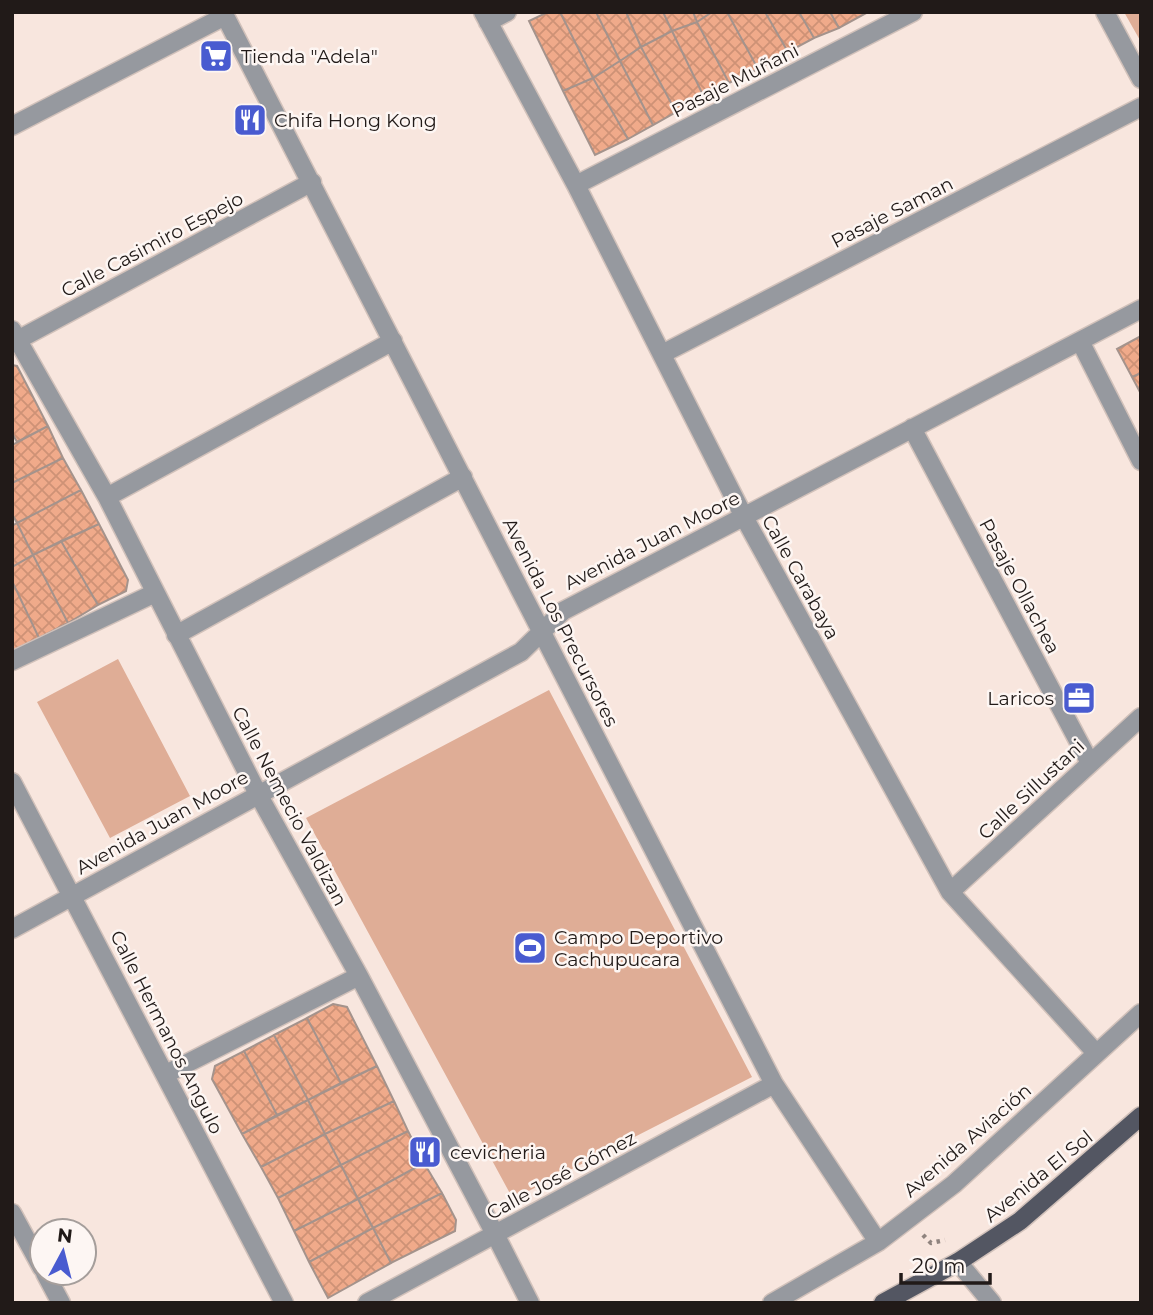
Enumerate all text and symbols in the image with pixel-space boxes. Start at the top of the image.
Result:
supermarket icon: Tienda "Adela" [197,37,235,75]
street label: Pasaje Muñani [668,39,803,122]
place label: Tienda "Adela" [241,45,378,68]
restaurant icon: Chifa Hong Kong [231,101,269,139]
place label: Chifa Hong Kong [274,109,437,132]
street label: Pasaje Saman [827,172,957,253]
street label: Calle Casimiro Espejo [57,187,247,302]
street label: Avenida Juan Moore [561,486,744,595]
street label: Calle Carabaya [757,511,844,643]
street label: Avenida Los Precursores [498,514,623,730]
street label: Pasaje Ollachea [974,515,1065,658]
office icon: Laricos [1060,679,1098,717]
place label: Laricos [987,687,1054,710]
street label: Calle Nemecio Valdizan [227,703,352,910]
street label: Calle Sillustani [973,734,1089,844]
street label: Avenida Juan Moore [72,765,253,879]
place label: Campo Deportivo Cachupucara [554,926,723,971]
street label: Calle Hermanos Angulo [105,927,228,1138]
sports icon: Campo Deportivo Cachupucara [511,929,549,967]
street label: Avenida Aviación [899,1079,1036,1202]
street label: Calle José Gómez [482,1126,640,1225]
street label: Avenida El Sol [979,1126,1097,1227]
restaurant icon: cevicheria [406,1133,444,1171]
place label: cevicheria [450,1141,546,1164]
north arrow [28,1217,98,1287]
text: N [56,1223,74,1248]
scale bar [901,1242,990,1286]
text: 20 m [912,1253,966,1278]

